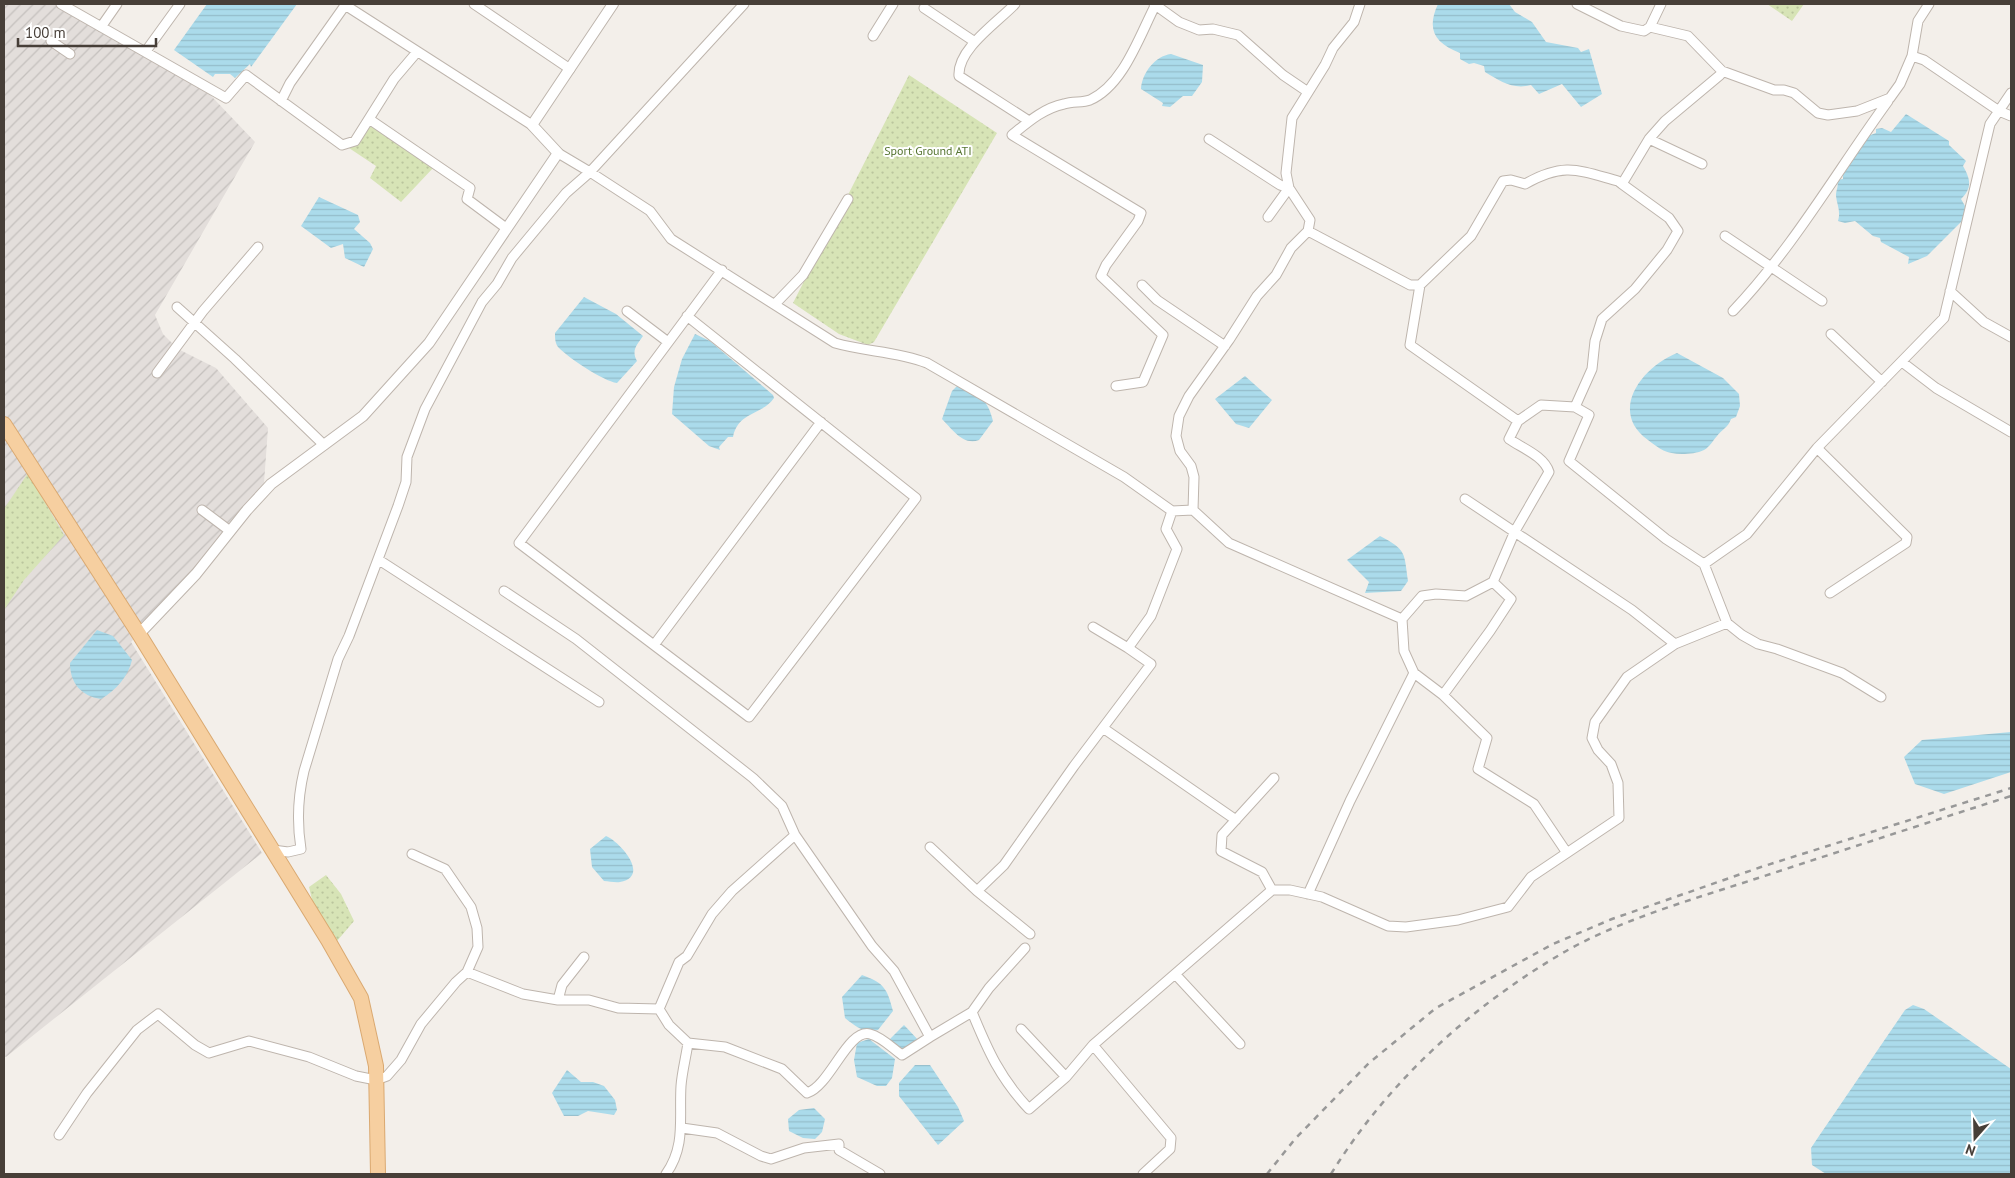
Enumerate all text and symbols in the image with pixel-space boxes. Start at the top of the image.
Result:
scale bar [18,15,155,47]
text: 100 m [25,23,66,42]
park label: Sport Ground ATI [884,143,972,158]
north arrow [1950,1113,2000,1163]
text: N [1963,1140,1978,1160]

